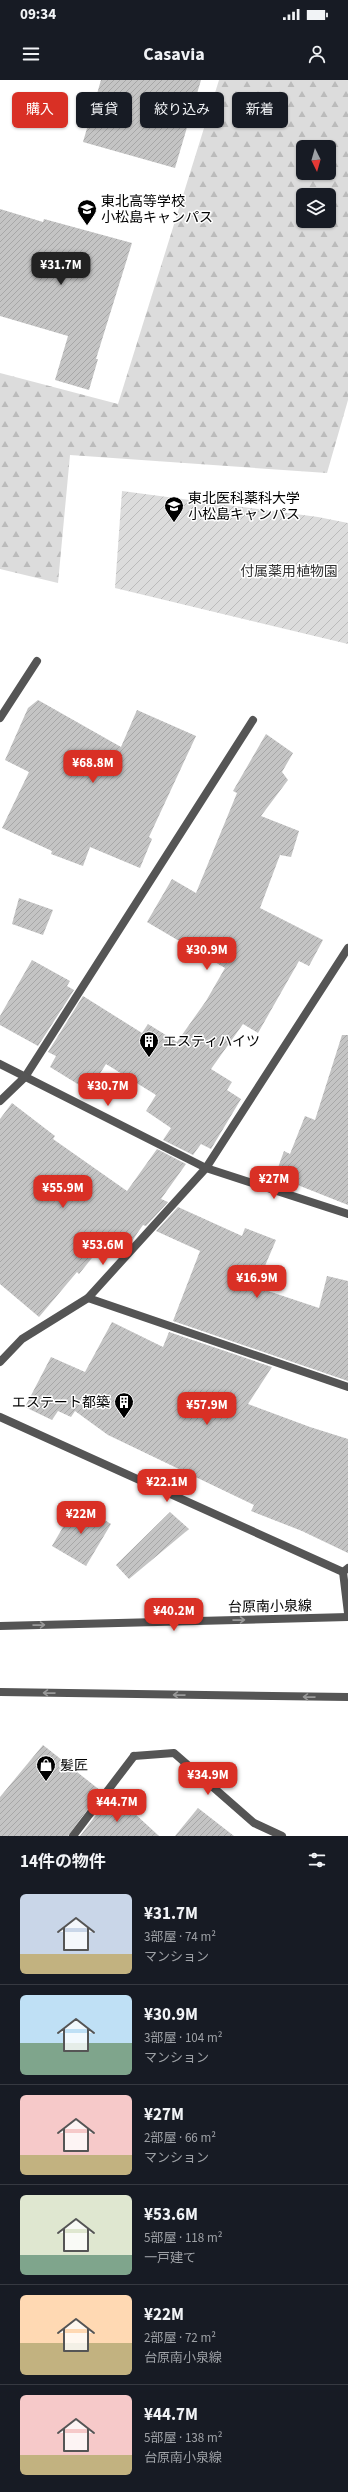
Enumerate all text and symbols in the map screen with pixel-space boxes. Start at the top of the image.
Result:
text: 09:34 [20,4,56,25]
text: Casavia [143,42,205,67]
icon: menu [20,43,42,65]
icon: person [306,43,328,65]
chip: 購入 [12,92,68,128]
chip: 賃貸 [76,92,132,128]
chip: 絞り込み [140,92,224,128]
chip: 新着 [232,92,288,128]
north arrow [296,140,336,180]
map controls [296,140,336,228]
button: layers [296,188,336,228]
place label: 東北高等学校 小松島キャンパス [101,192,213,228]
school or university icon: 東北高等学校 小松島キャンパス [76,198,98,226]
pin: ¥31.7M [28,252,94,286]
text: ¥31.7M [40,256,82,274]
place label: 東北医科薬科大学 小松島キャンパス [188,489,300,525]
school or university icon: 東北医科薬科大学 小松島キャンパス [163,495,185,523]
park label: 付属薬用植物園 [240,562,338,582]
pin: ¥68.8M [60,750,126,784]
text: ¥68.8M [72,754,114,772]
pin: ¥30.9M [174,937,240,971]
text: ¥30.9M [186,941,228,959]
building icon: エスティハイツ [138,1030,160,1058]
place label: エスティハイツ [163,1032,260,1052]
pin: ¥30.7M [75,1073,141,1107]
text: ¥30.7M [87,1077,129,1095]
pin: ¥27M [250,1166,298,1200]
text: ¥27M [259,1170,289,1188]
pin: ¥55.9M [30,1175,96,1209]
text: ¥55.9M [42,1179,84,1197]
pin: ¥53.6M [70,1232,136,1266]
text: ¥53.6M [82,1236,124,1254]
pin: ¥16.9M [224,1265,290,1299]
text: ¥16.9M [236,1269,278,1287]
building icon: エステート都築 [113,1391,135,1419]
pin: ¥57.9M [174,1392,240,1426]
place label: エステート都築 [12,1393,110,1413]
text: ¥57.9M [186,1396,228,1414]
pin: ¥22.1M [134,1469,200,1503]
text: ¥22.1M [146,1473,188,1491]
pin: ¥22M [57,1501,105,1535]
text: ¥22M [66,1505,96,1523]
street label: 台原南小泉線 [228,1596,312,1618]
pin: ¥40.2M [141,1598,207,1632]
text: ¥40.2M [153,1602,195,1620]
one-way arrow [232,1616,245,1624]
one-way arrow [32,1621,45,1629]
one-way arrow [43,1689,56,1696]
one-way arrow [173,1691,186,1698]
one-way arrow [303,1693,316,1701]
shop icon: 髪匠 [35,1754,57,1782]
place label: 髪匠 [60,1756,88,1776]
pin: ¥34.9M [175,1762,241,1796]
text: ¥34.9M [187,1766,229,1784]
pin: ¥44.7M [84,1789,150,1823]
text: ¥44.7M [96,1793,138,1811]
icon: filters [306,1849,328,1871]
text: 14件の物件 [20,1850,106,1874]
text: ¥31.7M [144,1902,198,1926]
icon: home [52,1910,100,1958]
text: 3部屋 · 74 m² [144,1928,216,1946]
text: マンション [144,1948,209,1966]
text: ¥30.9M [144,2003,198,2027]
icon: home [52,2011,100,2059]
text: 3部屋 · 104 m² [144,2029,222,2047]
text: マンション [144,2049,209,2067]
text: ¥27M [144,2103,184,2127]
icon: home [52,2111,100,2159]
text: 2部屋 · 66 m² [144,2129,216,2147]
text: マンション [144,2149,209,2167]
text: ¥53.6M [144,2203,198,2227]
icon: home [52,2211,100,2259]
text: 5部屋 · 118 m² [144,2229,222,2247]
text: 一戸建て [144,2249,196,2267]
text: ¥22M [144,2303,184,2327]
icon: home [52,2311,100,2359]
text: 2部屋 · 72 m² [144,2329,216,2347]
text: 台原南小泉線 [144,2349,222,2367]
text: ¥44.7M [144,2403,198,2427]
icon: home [52,2411,100,2459]
text: 5部屋 · 138 m² [144,2429,222,2447]
text: 台原南小泉線 [144,2449,222,2467]

